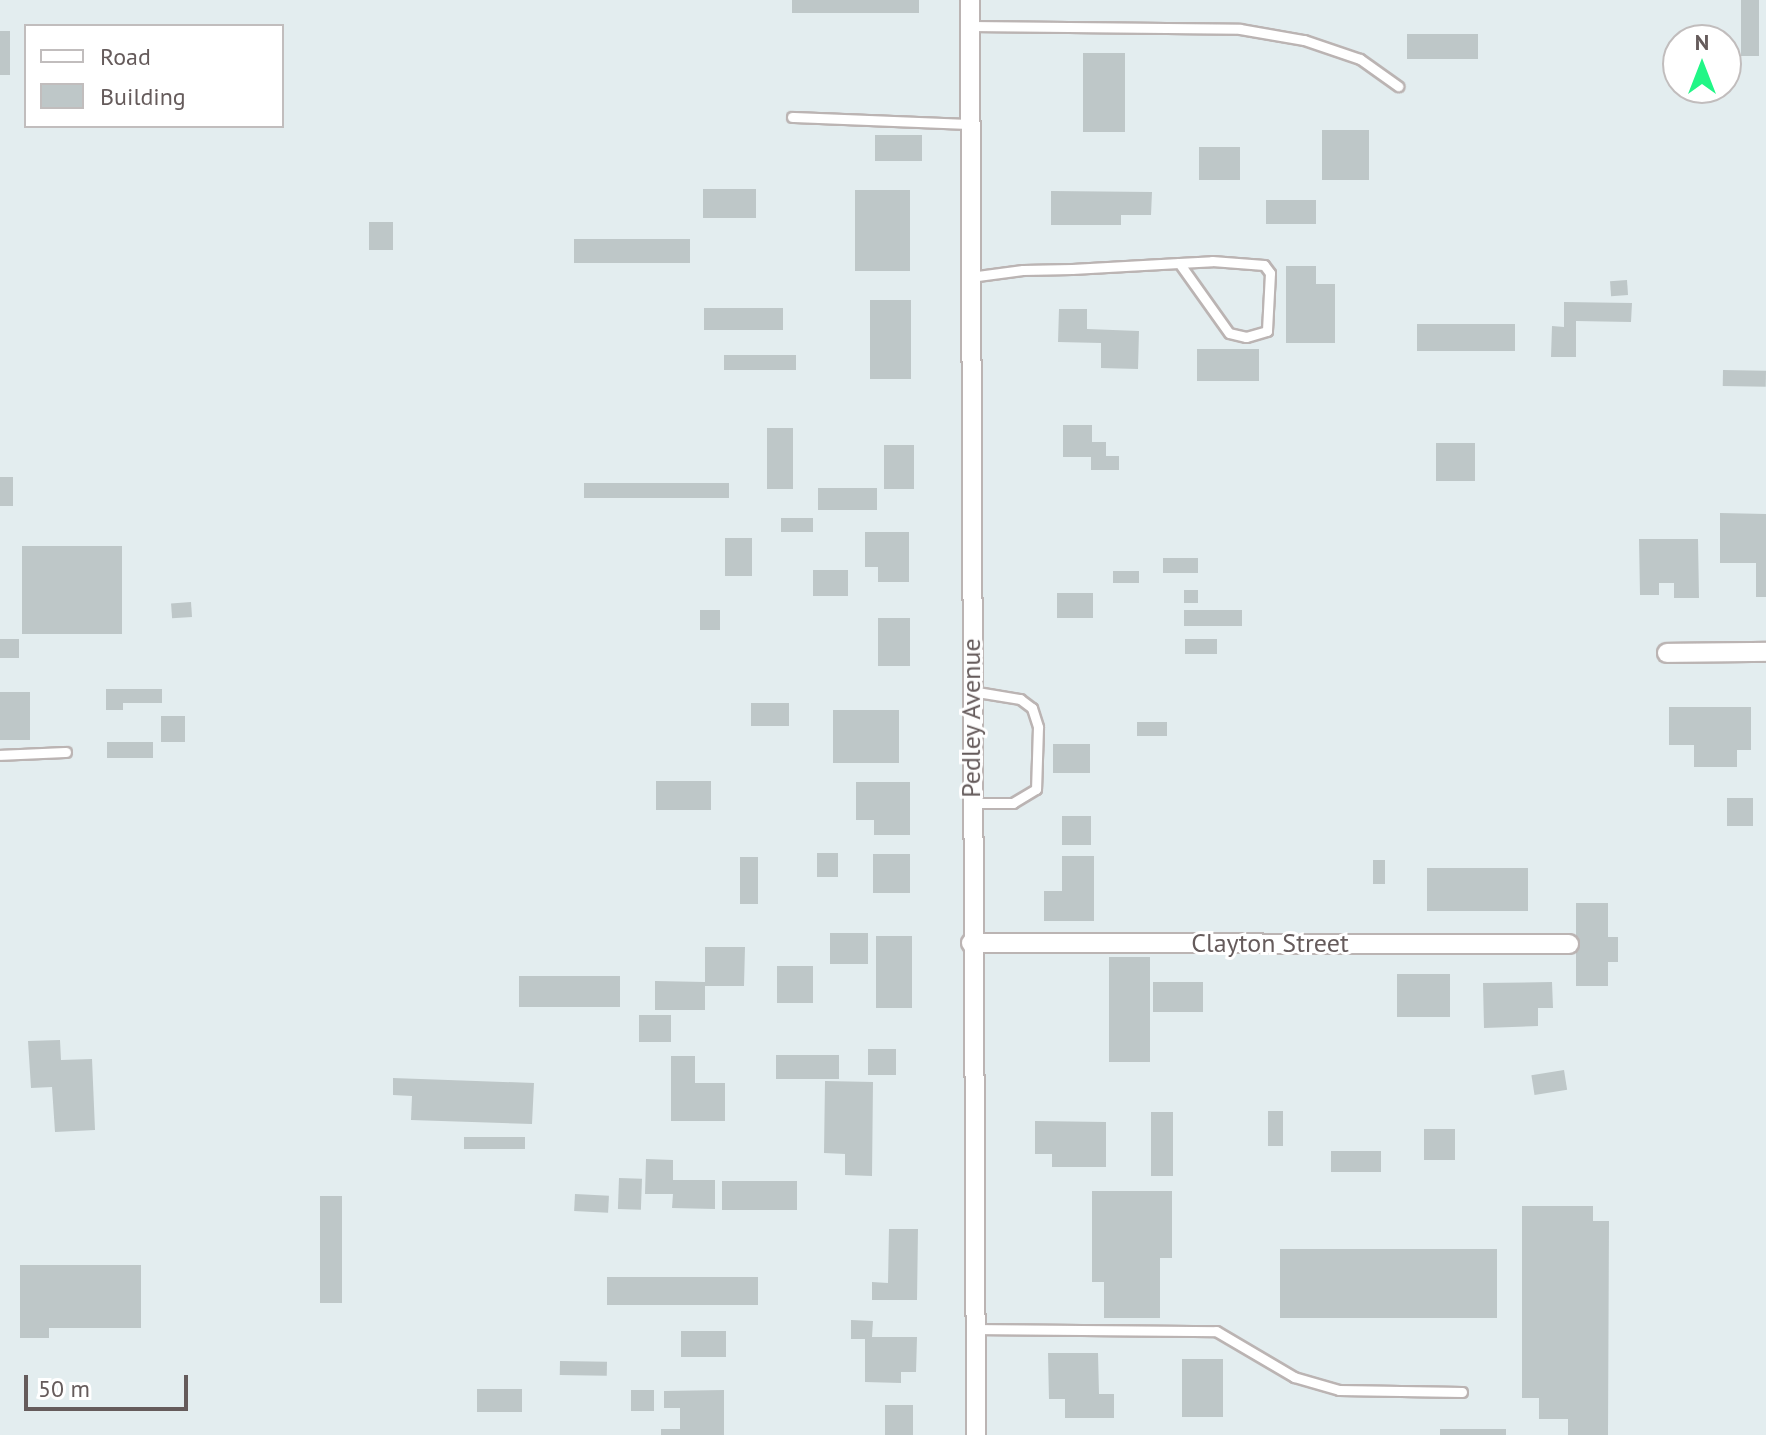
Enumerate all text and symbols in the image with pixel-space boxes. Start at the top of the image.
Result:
legend [24,24,284,128]
north arrow [1662,24,1742,104]
text: N [1695,28,1709,56]
text: Road [100,41,151,72]
text: Building [100,81,186,112]
street label: Pedley Avenue [955,637,987,799]
street label: Clayton Street [1191,927,1349,959]
scale bar [28,1359,192,1409]
text: 50 m [38,1373,90,1404]

